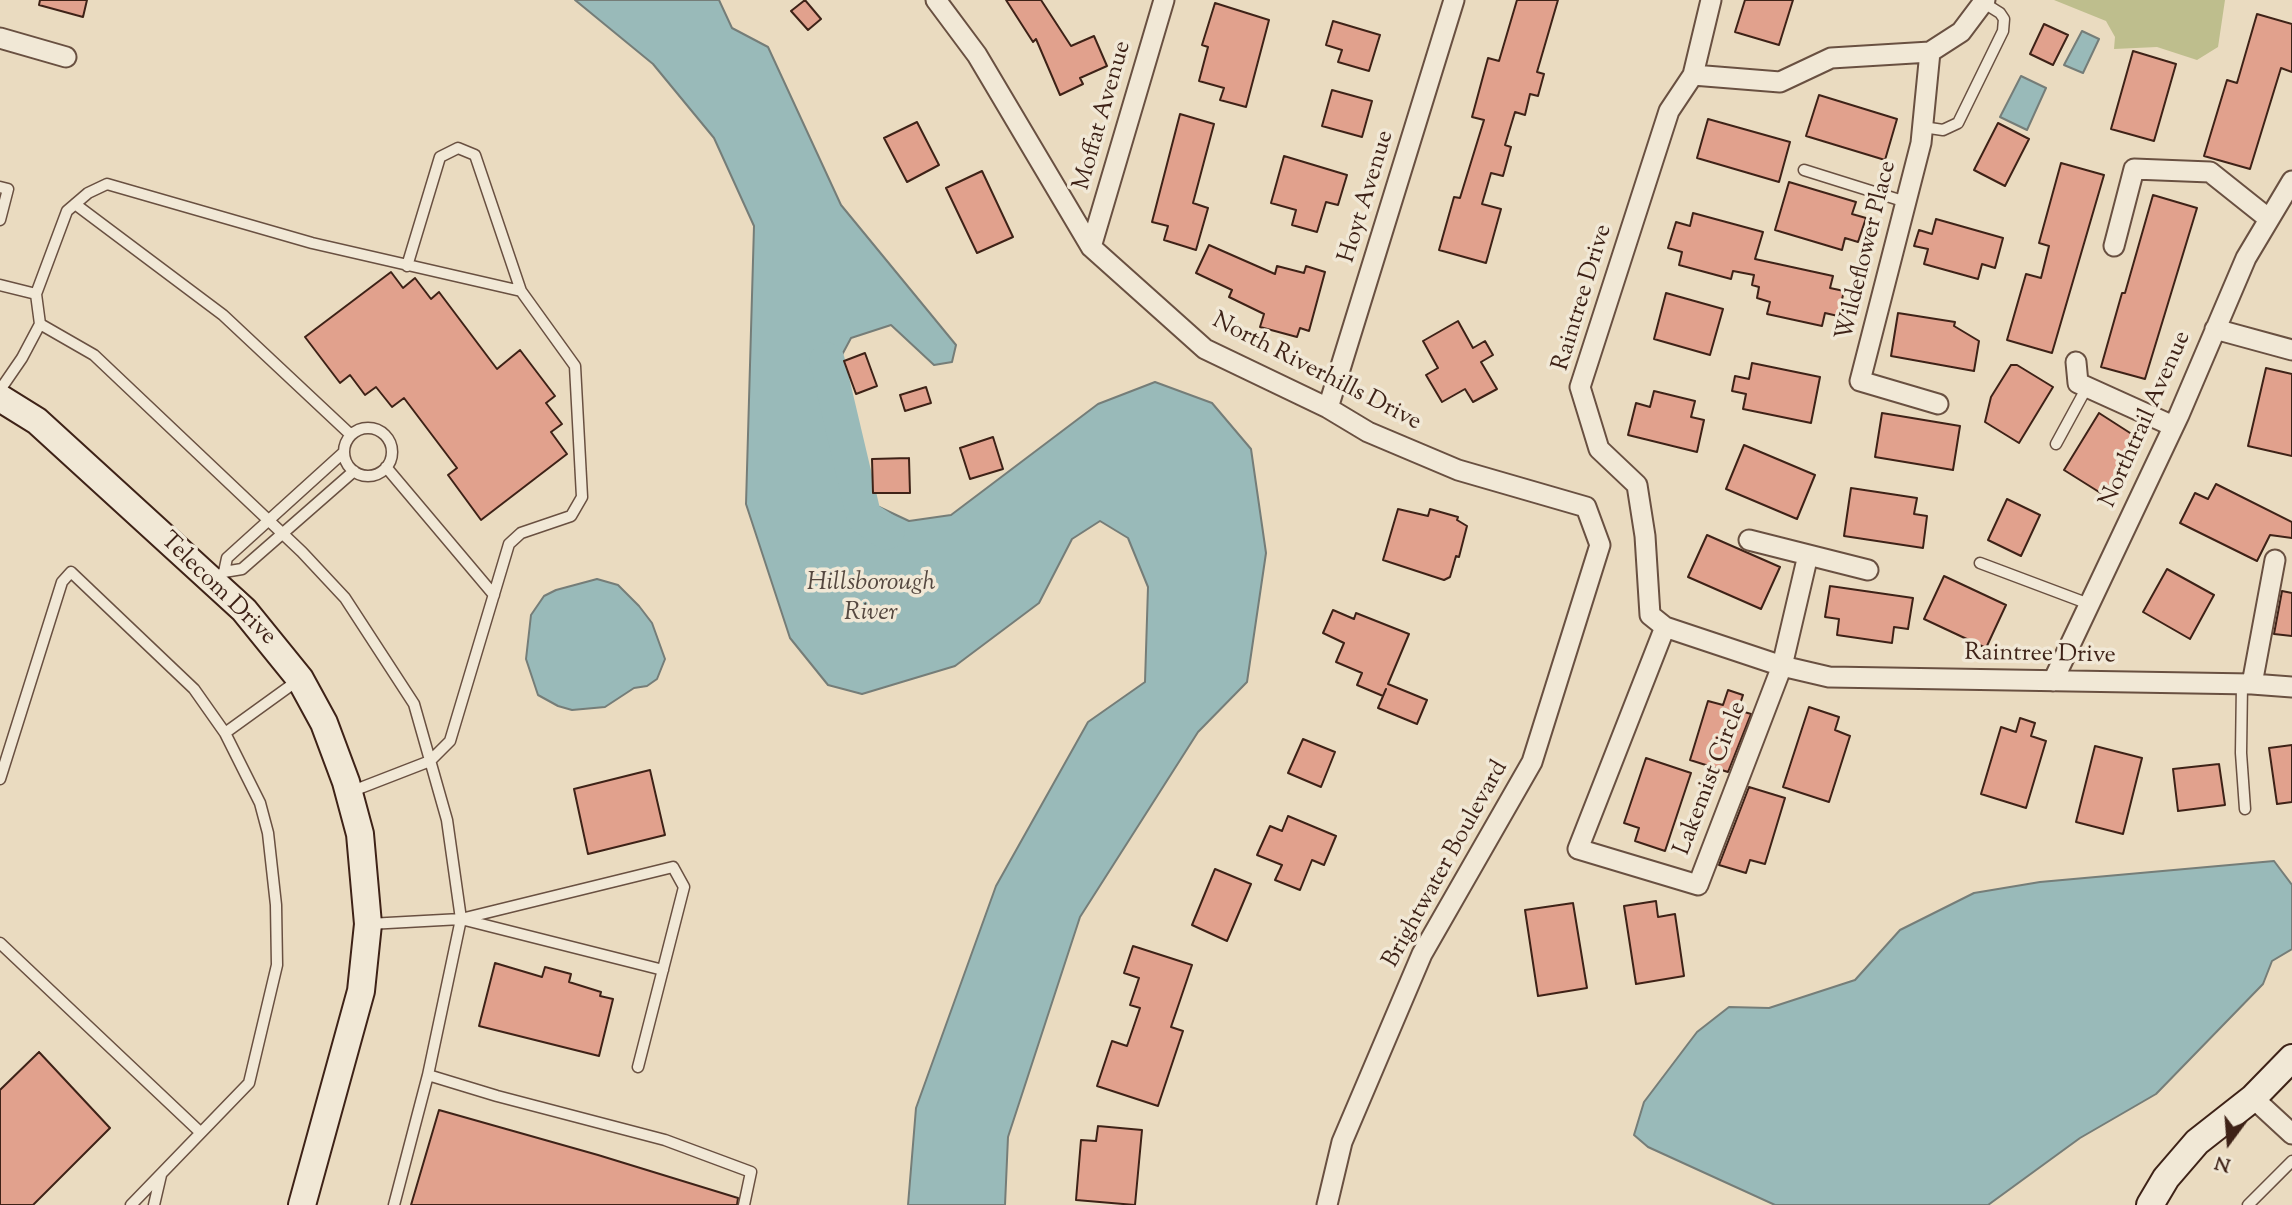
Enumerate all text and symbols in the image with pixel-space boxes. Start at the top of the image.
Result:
street label: Moffat Avenue [1069,38,1139,194]
street label: Hoyt Avenue [1334,127,1402,267]
street label: Wildeflower Place [1832,158,1904,344]
street label: Raintree Drive [1548,221,1620,375]
street label: North Riverhills Drive [1207,308,1425,438]
street label: Northtrail Avenue [2095,327,2199,513]
street label: Telecom Drive [153,527,281,653]
water label: Hillsborough River [807,569,935,630]
street label: Raintree Drive [1964,640,2116,672]
street label: Lakemist Circle [1670,698,1754,860]
street label: Brightwater Boulevard [1378,757,1516,973]
north arrow [2194,1107,2264,1177]
text: N [2212,1148,2234,1178]

